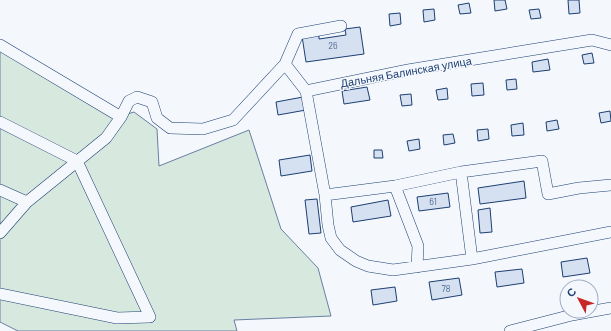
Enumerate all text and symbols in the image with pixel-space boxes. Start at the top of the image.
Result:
house number: 26 [328,40,338,51]
street label: Дальняя Балинская улица [339,53,473,89]
house number: 61 [429,196,437,207]
north arrow [559,279,599,319]
house number: 78 [442,283,451,294]
text: С [564,285,579,299]

